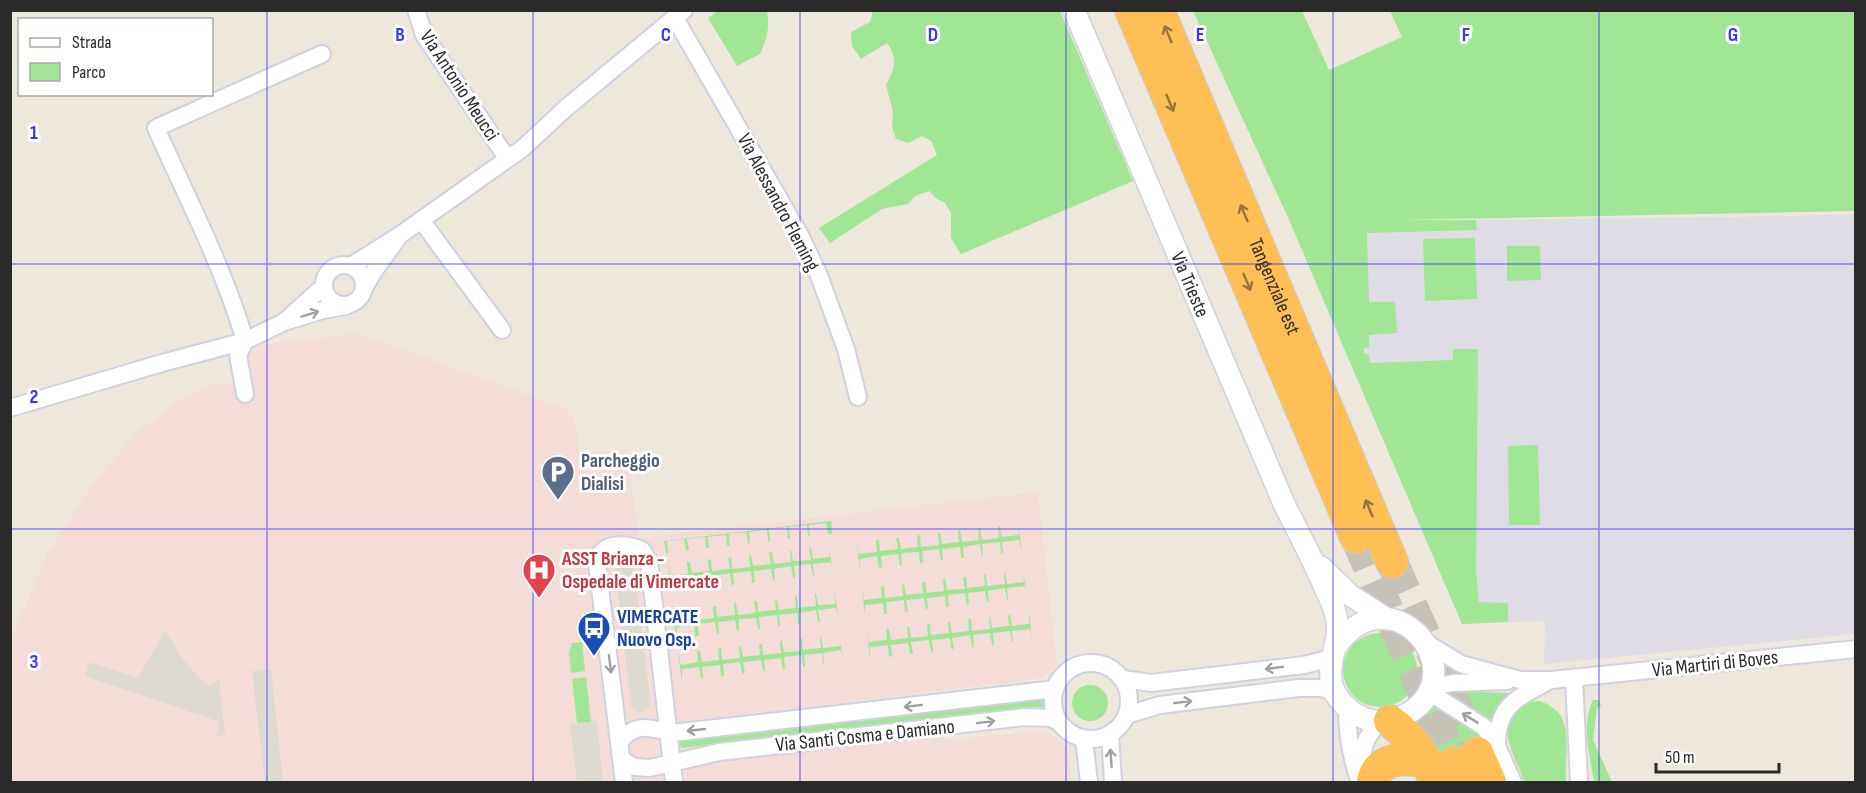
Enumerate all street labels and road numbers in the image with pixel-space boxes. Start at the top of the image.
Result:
street label: Via Antonio Meucci [414,26,504,145]
street label: Via Alessandro Fleming [732,130,824,275]
street label: Tangenziale est [1243,235,1305,338]
street label: Via Trieste [1165,248,1214,321]
street label: Via Martiri di Boves [1651,645,1779,683]
street label: Via Santi Cosma e Damiano [774,715,956,757]

